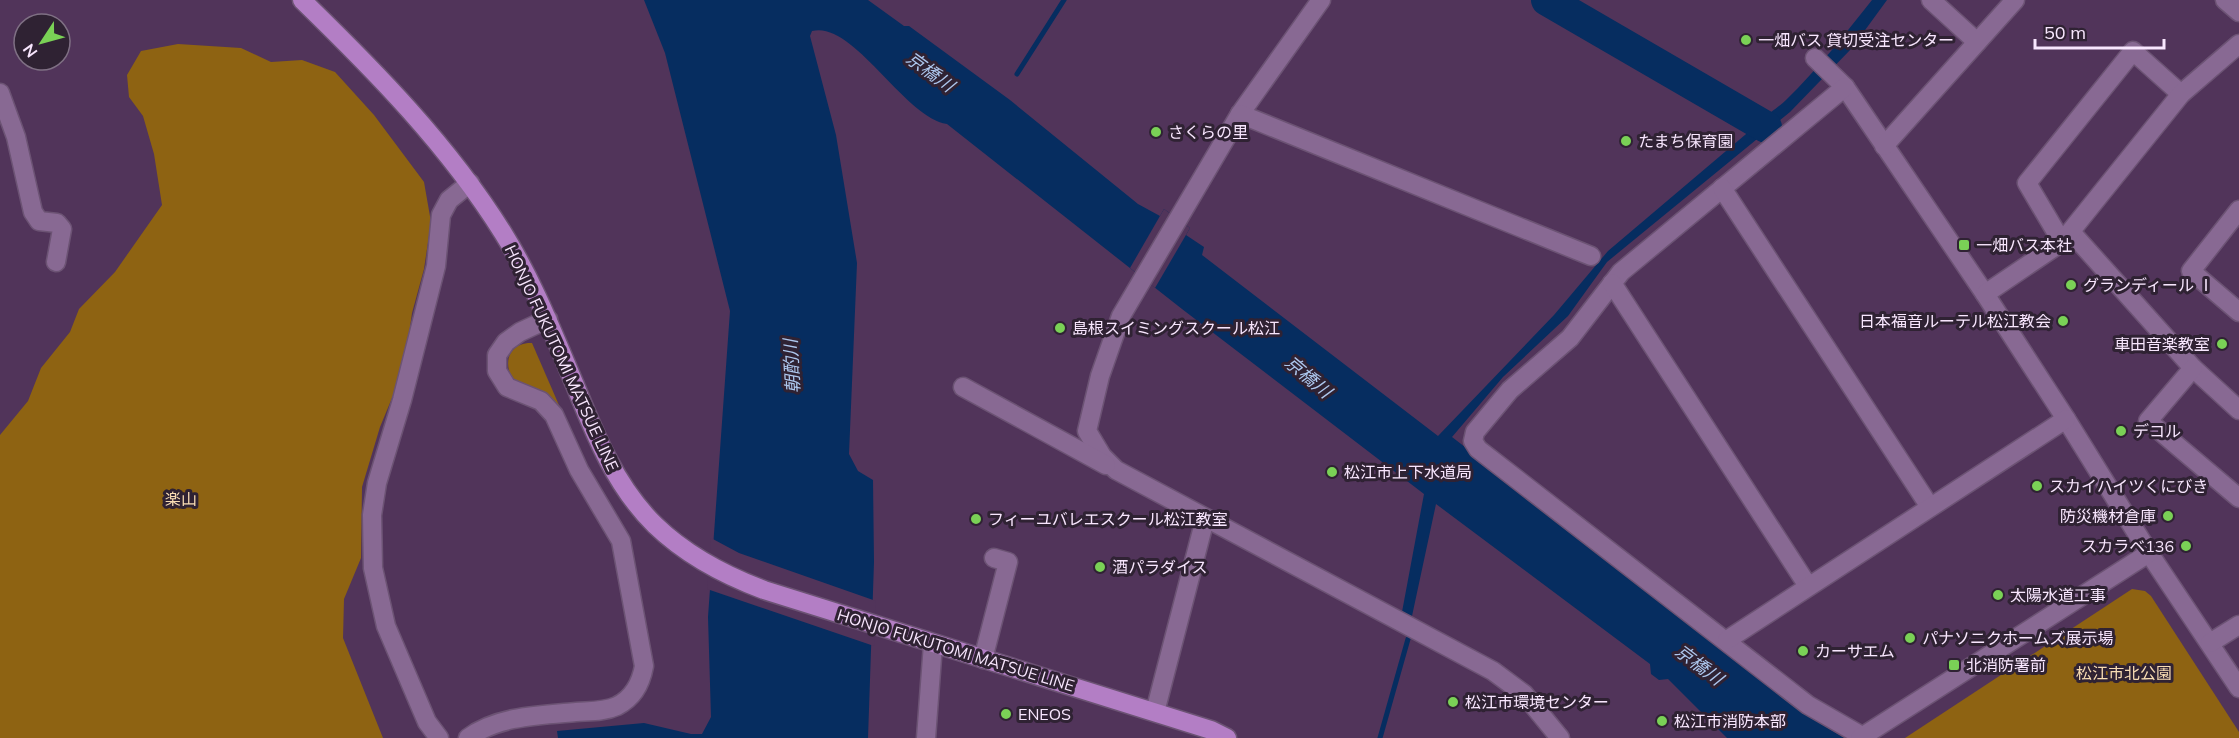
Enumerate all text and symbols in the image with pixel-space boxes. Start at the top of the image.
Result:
north arrow [12,12,72,72]
scale bar [2035,12,2164,50]
text: 50 m [2044,21,2086,44]
place label: 一畑バス 貸切受注センター [1758,30,1954,50]
marker: 一畑バス 貸切受注センター [1739,33,1753,47]
text: N [18,40,42,62]
water label: 京橋川 [902,46,961,98]
place label: さくらの里 [1168,122,1248,142]
marker: さくらの里 [1149,125,1163,139]
place label: たまち保育園 [1638,131,1734,151]
marker: たまち保育園 [1619,134,1633,148]
place label: 一畑バス本社 [1976,235,2072,255]
marker: 一畑バス本社 [1957,238,1971,252]
street label: HONJO FUKUTOMI MATSUE LINE [501,242,623,474]
place label: グランディール Ⅰ [2083,275,2214,295]
marker: グランディール Ⅰ [2064,278,2078,292]
place label: 日本福音ルーテル松江教会 [1859,311,2051,331]
marker: 日本福音ルーテル松江教会 [2056,314,2070,328]
place label: 島根スイミングスクール松江 [1072,318,1280,338]
marker: 島根スイミングスクール松江 [1053,321,1067,335]
place label: 車田音楽教室 [2114,334,2210,354]
water label: 朝酌川 [778,336,804,394]
marker: 車田音楽教室 [2215,337,2229,351]
water label: 京橋川 [1280,350,1338,404]
place label: デコル [2133,421,2181,441]
marker: デコル [2114,424,2128,438]
place label: 松江市上下水道局 [1344,462,1472,482]
marker: 松江市上下水道局 [1325,465,1339,479]
place label: スカイハイツくにびき [2049,476,2208,496]
marker: スカイハイツくにびき [2030,479,2044,493]
park label: 楽山 [165,489,197,509]
place label: 防災機材倉庫 [2060,506,2156,526]
place label: フィーユバレエスクール松江教室 [988,509,1228,529]
marker: 防災機材倉庫 [2161,509,2175,523]
marker: フィーユバレエスクール松江教室 [969,512,983,526]
place label: スカラベ136 [2081,536,2174,556]
marker: スカラベ136 [2179,539,2193,553]
place label: 酒パラダイス [1112,557,1208,577]
marker: 酒パラダイス [1093,560,1107,574]
place label: 太陽水道工事 [2010,585,2106,605]
marker: 太陽水道工事 [1991,588,2005,602]
street label: HONJO FUKUTOMI MATSUE LINE [835,604,1077,696]
place label: パナソニクホームズ展示場 [1922,628,2114,648]
marker: パナソニクホームズ展示場 [1903,631,1917,645]
water label: 京橋川 [1671,639,1729,691]
place label: カーサエム [1815,641,1895,661]
marker: カーサエム [1796,644,1810,658]
place label: 北消防署前 [1966,655,2046,675]
marker: 北消防署前 [1947,658,1961,672]
park label: 松江市北公園 [2076,663,2172,683]
place label: 松江市環境センター [1465,692,1609,712]
marker: 松江市環境センター [1446,695,1460,709]
place label: ENEOS [1018,704,1071,724]
marker: ENEOS [999,707,1013,721]
place label: 松江市消防本部 [1674,711,1786,731]
marker: 松江市消防本部 [1655,714,1669,728]

